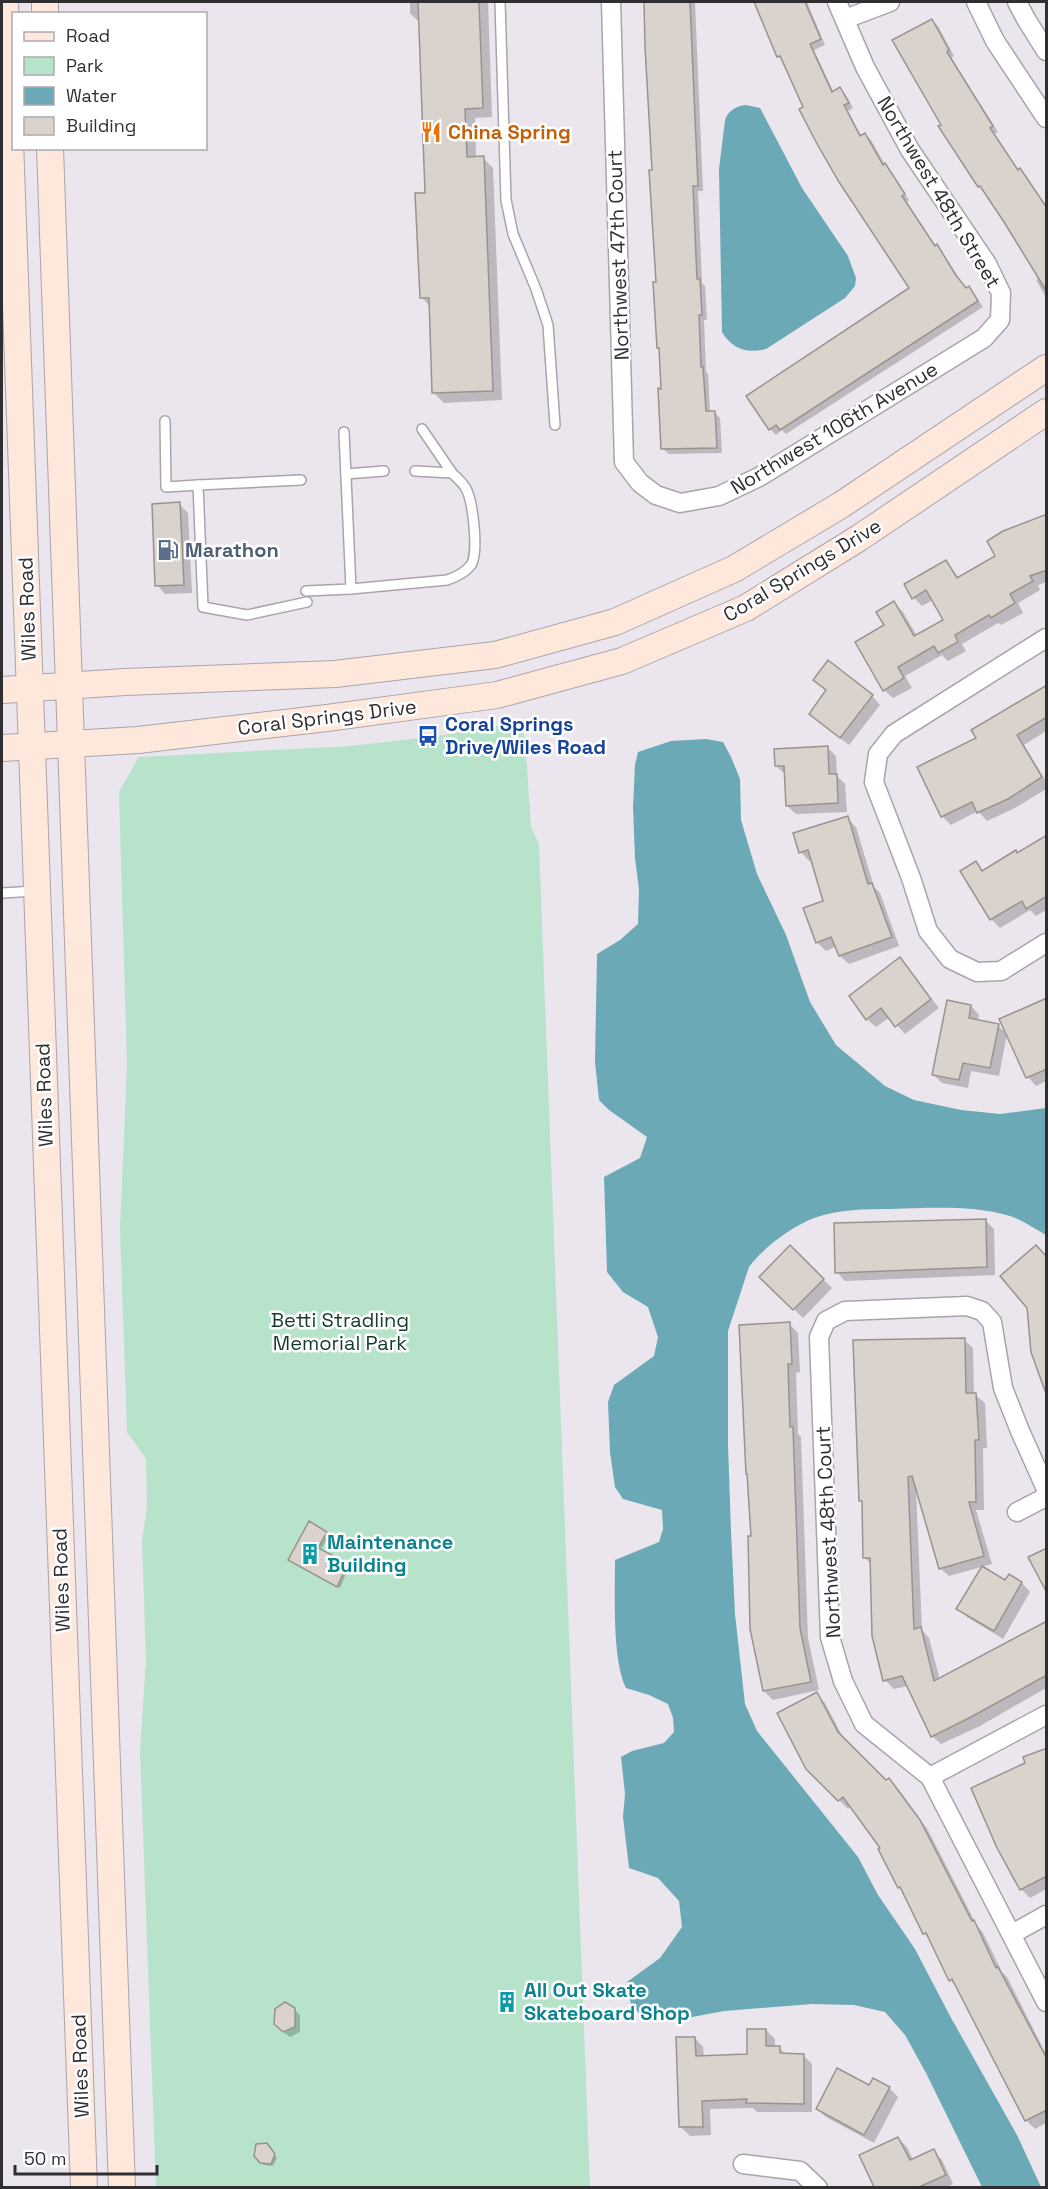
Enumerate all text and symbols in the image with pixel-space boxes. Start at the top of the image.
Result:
legend [12,12,207,150]
text: Road [66,24,110,47]
text: Park [66,54,104,77]
text: Water [66,84,117,107]
street label: Northwest 48th Street [871,91,1007,293]
text: Building [66,114,136,137]
place label: China Spring [448,119,571,145]
restaurant icon: China Spring [419,120,443,144]
street label: Northwest 47th Court [601,149,635,361]
street label: Northwest 106th Avenue [726,356,942,500]
street label: Coral Springs Drive [718,512,886,628]
place label: Marathon [185,537,279,563]
fuel station icon: Marathon [156,538,180,562]
street label: Wiles Road [12,557,42,661]
street label: Coral Springs Drive [236,693,418,741]
place label: Coral Springs Drive/Wiles Road [445,711,606,760]
bus stop icon: Coral Springs Drive/Wiles Road [416,724,440,748]
street label: Wiles Road [29,1043,59,1147]
park label: Betti Stradling Memorial Park [271,1307,409,1356]
street label: Northwest 48th Court [809,1425,847,1639]
street label: Wiles Road [46,1528,76,1632]
place label: Maintenance Building [327,1529,453,1578]
building icon: Maintenance Building [298,1542,322,1566]
place label: All Out Skate Skateboard Shop [524,1977,690,2026]
building icon: All Out Skate Skateboard Shop [495,1990,519,2014]
street label: Wiles Road [65,2014,95,2118]
scale bar [15,2138,158,2176]
text: 50 m [24,2147,66,2170]

